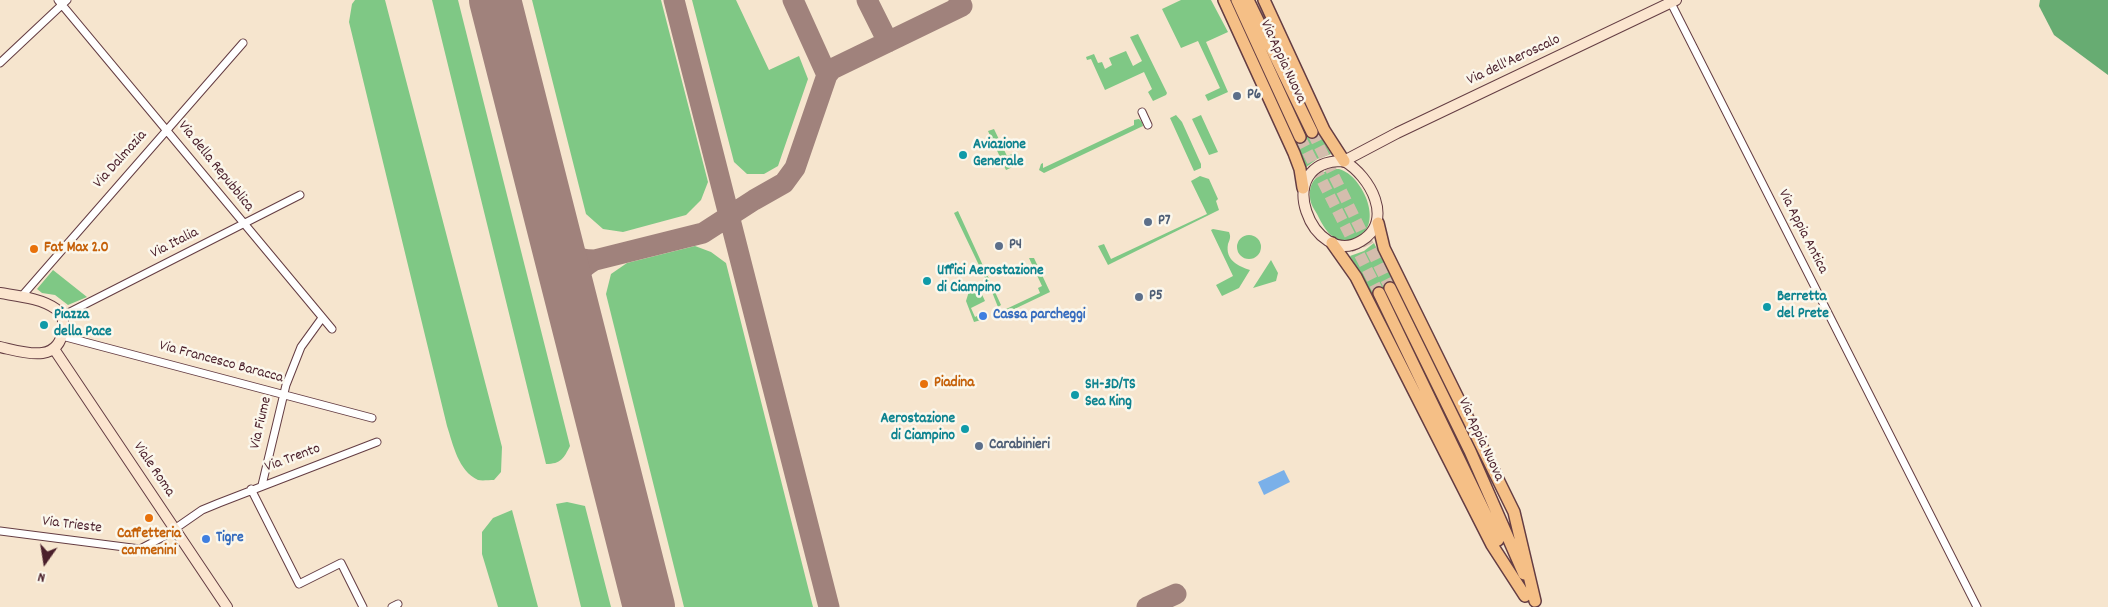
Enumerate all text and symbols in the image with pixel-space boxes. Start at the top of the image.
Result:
street label: Via Appia Nuova [1255,18,1309,106]
street label: Via dell'Aeroscalo [1465,32,1563,90]
place label: P6 [1247,87,1261,105]
marker: P6 [1231,90,1243,102]
street label: Via della Repubblica [173,118,257,216]
street label: Via Dalmazia [90,127,152,193]
place label: Aviazione Generale [973,137,1026,172]
marker: Aviazione Generale [957,149,969,161]
street label: Via Appia Antica [1773,187,1831,277]
place label: P7 [1158,213,1171,231]
marker: P7 [1142,216,1154,228]
street label: Via Italia [148,224,202,264]
place label: P4 [1009,237,1022,255]
place label: Fat Max 2.0 [44,240,109,258]
marker: P4 [993,240,1005,252]
marker: Fat Max 2.0 [28,243,40,255]
place label: Uffici Aerostazione di Ciampino [937,263,1043,298]
marker: Uffici Aerostazione di Ciampino [921,275,933,287]
place label: P5 [1149,288,1163,306]
place label: Berretta del Prete [1777,289,1829,324]
marker: P5 [1133,291,1145,303]
marker: Berretta del Prete [1761,301,1773,313]
place label: Piazza della Pace [54,307,112,342]
place label: Cassa parcheggi [993,307,1085,325]
marker: Cassa parcheggi [977,310,989,322]
marker: Piazza della Pace [38,319,50,331]
street label: Via Francesco Baracca [157,338,285,388]
place label: Piadina [934,375,974,393]
place label: SH-3D/TS Sea King [1085,377,1136,412]
marker: Piadina [918,378,930,390]
marker: SH-3D/TS Sea King [1069,389,1081,401]
street label: Via Fiume [247,395,277,451]
street label: Via Appia Nuova [1453,396,1507,484]
place label: Aerostazione di Ciampino [880,411,955,446]
marker: Aerostazione di Ciampino [959,423,971,435]
place label: Carabinieri [989,437,1050,455]
street label: Viale Roma [128,439,178,501]
marker: Carabinieri [973,440,985,452]
street label: Via Trento [263,441,323,477]
marker: Caffetteria carmenini [143,512,155,524]
street label: Via Trieste [41,513,103,539]
place label: Caffetteria carmenini [117,526,181,561]
place label: Tigre [216,530,243,548]
marker: Tigre [200,533,212,545]
north arrow [20,537,70,587]
text: N [36,566,47,587]

